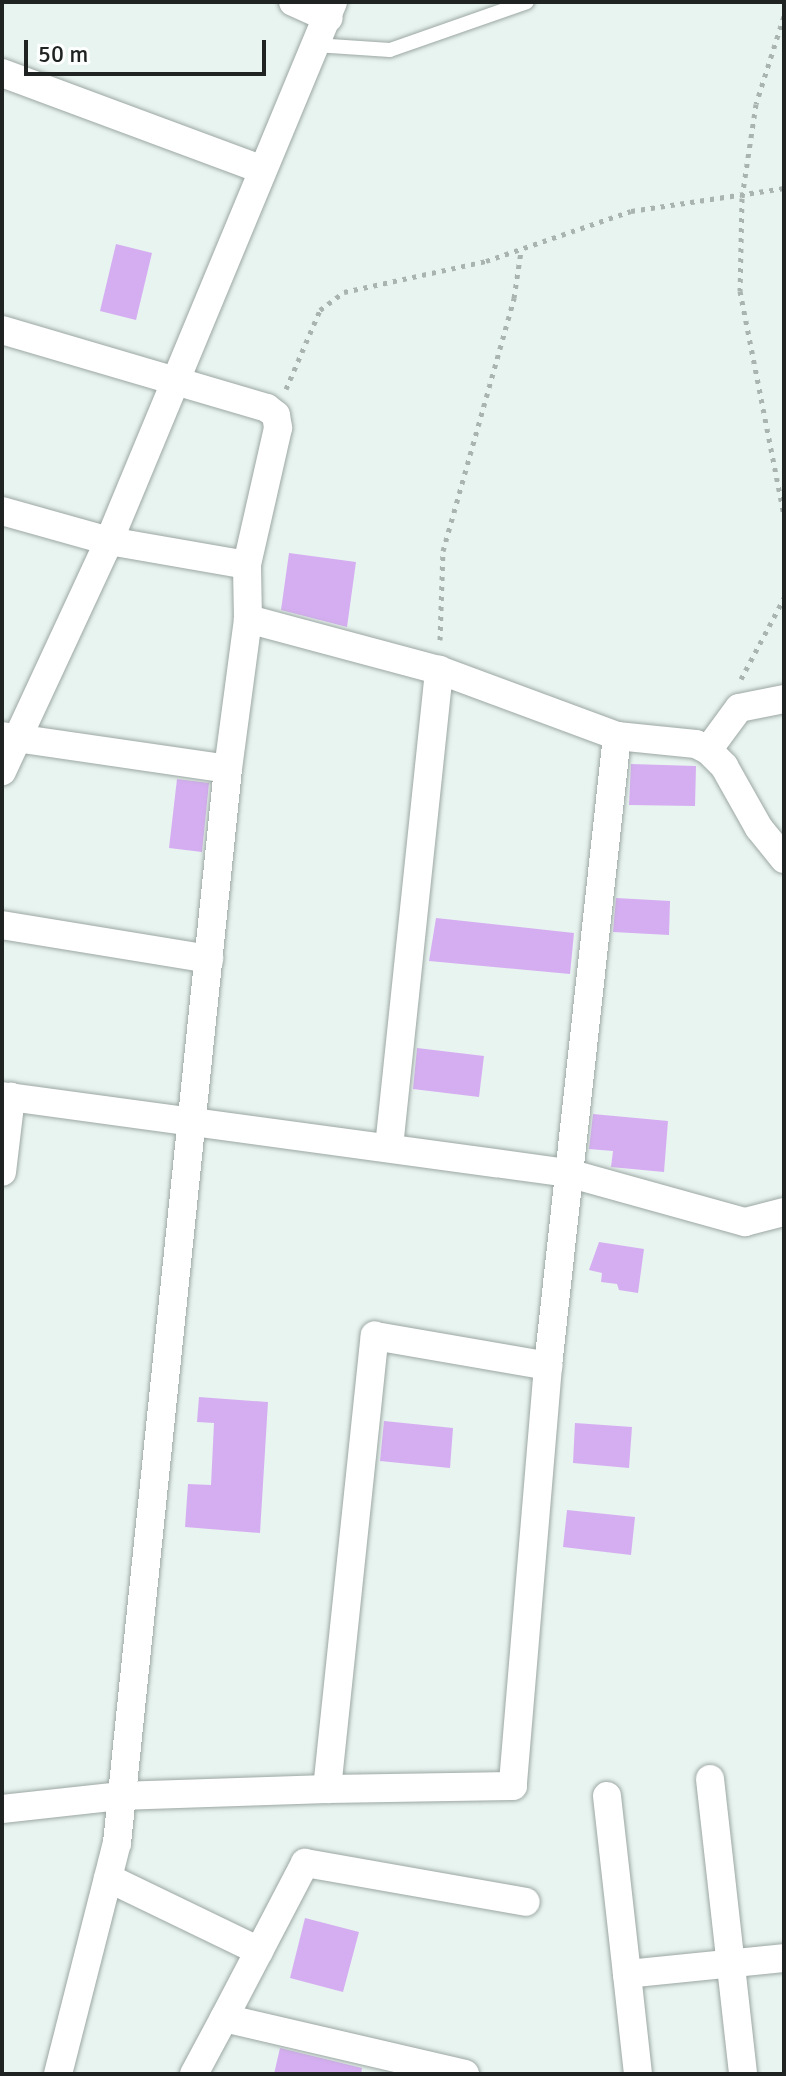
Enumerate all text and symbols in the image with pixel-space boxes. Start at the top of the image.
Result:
scale bar [28,24,270,74]
text: 50 m [38,39,88,69]

